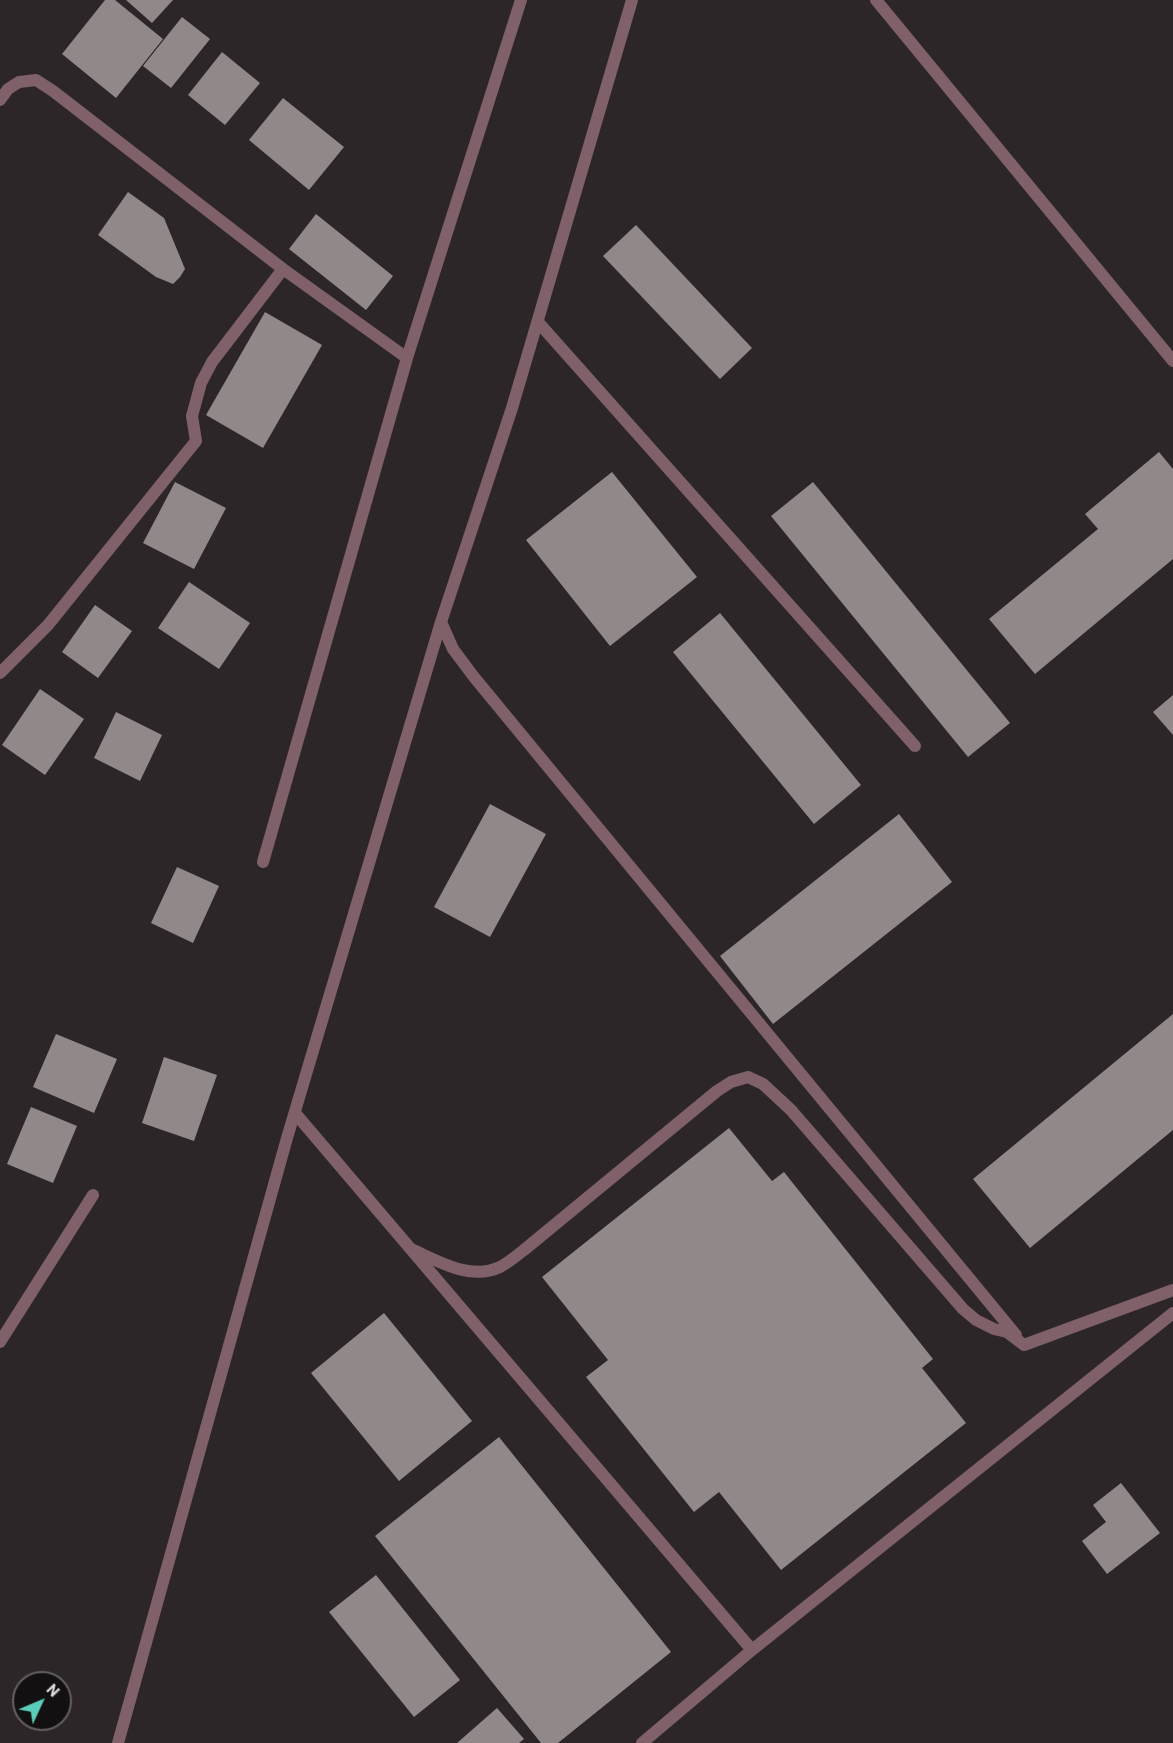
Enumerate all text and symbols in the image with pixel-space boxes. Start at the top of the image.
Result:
north arrow [12,1671,72,1731]
text: N [43,1679,64,1700]

